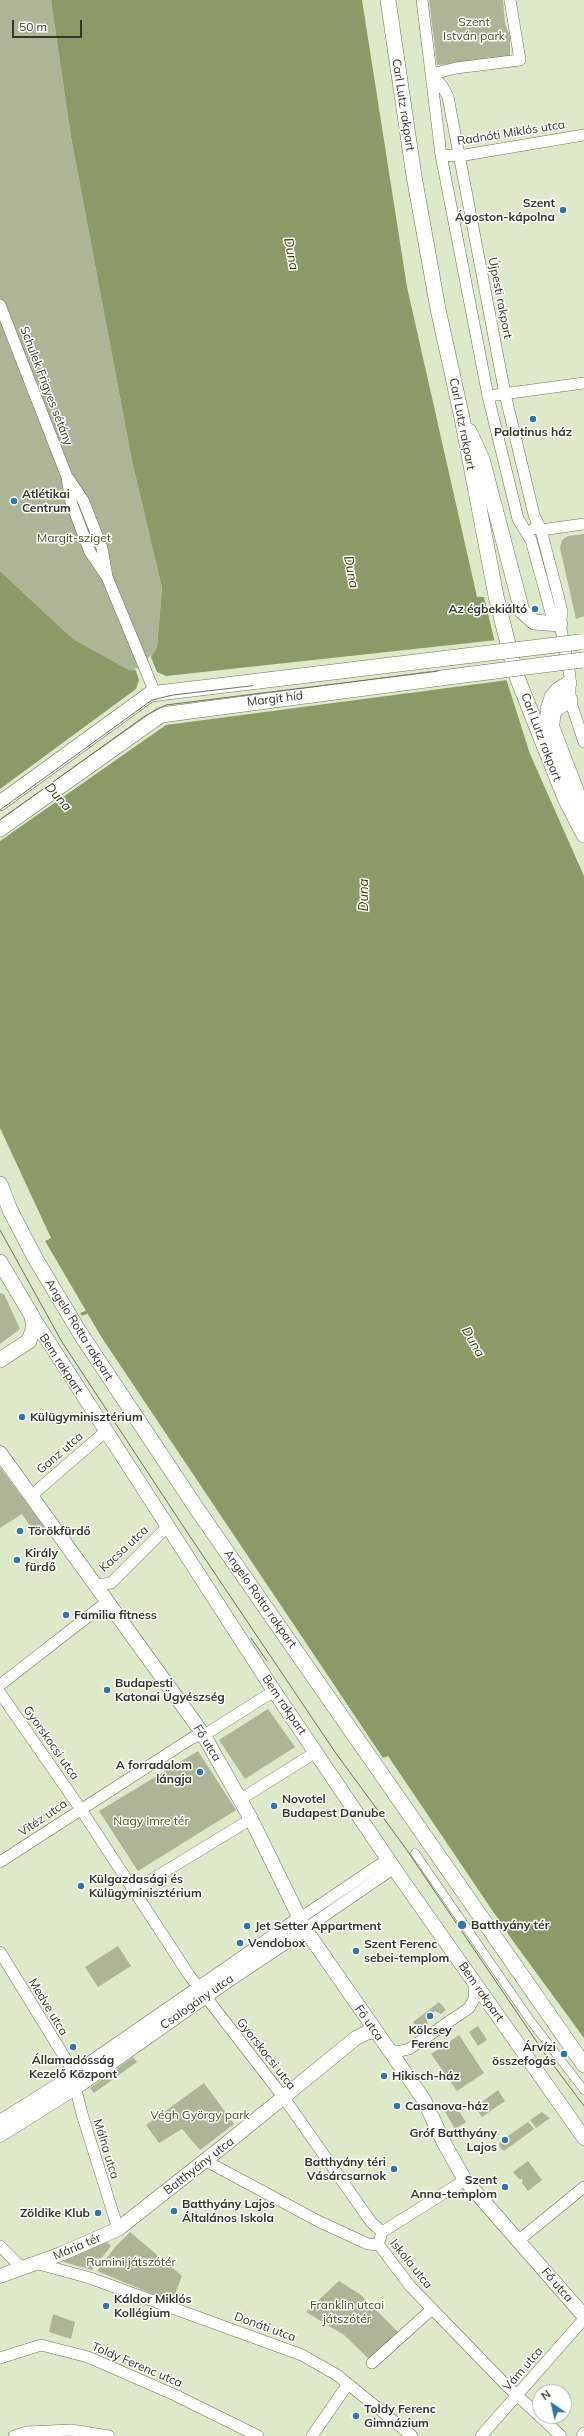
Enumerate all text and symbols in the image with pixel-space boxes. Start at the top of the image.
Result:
scale bar [14,12,84,38]
park label: Szent István park [443,15,505,43]
text: 50 m [19,19,47,34]
street label: Carl Lutz rakpart [389,58,417,152]
street label: Radnóti Miklós utca [456,117,566,149]
place label: Szent Ágoston-kápolna [455,196,555,224]
marker: Szent Ágoston-kápolna [558,205,568,215]
water label: Duna [280,236,302,272]
street label: Újpesti rakpart [485,256,515,340]
street label: Schulek Frigyes sétány [17,324,75,448]
street label: Carl Lutz rakpart [446,377,478,471]
marker: Palatinus ház [528,414,538,424]
place label: Palatinus ház [494,425,572,439]
place label: Atlétikai Centrum [22,487,71,515]
marker: Atlétikai Centrum [9,496,19,506]
park label: Margit-sziget [37,531,111,545]
water label: Duna [340,554,362,590]
place label: Az égbekiáltó [448,602,527,616]
marker: Az égbekiáltó [530,604,540,614]
street label: Margit híd [246,688,304,710]
street label: Carl Lutz rakpart [518,691,564,783]
water label: Duna [41,780,75,814]
water label: Duna [356,879,372,911]
street label: Angelo Rotta rakpart [42,1277,116,1383]
water label: Duna [458,1324,488,1360]
street label: Bem rakpart [36,1331,86,1397]
place label: Külügyminisztérium [30,1410,143,1424]
marker: Külügyminisztérium [17,1412,27,1422]
street label: Ganz utca [34,1429,86,1477]
street label: Kacsa utca [97,1523,151,1575]
place label: Törökfürdő [28,1524,91,1538]
marker: Törökfürdő [15,1526,25,1536]
place label: Király fürdő [25,1546,58,1574]
street label: Angelo Rotta rakpart [221,1547,299,1651]
marker: Király fürdő [12,1555,22,1565]
place label: Familia fitness [74,1608,157,1622]
marker: Familia fitness [61,1610,71,1620]
street label: Bem rakpart [259,1672,309,1738]
place label: Budapesti Katonai Ügyészség [115,1676,225,1704]
marker: Budapesti Katonai Ügyészség [102,1685,112,1695]
street label: Gyorskocsi utca [20,1703,82,1783]
street label: Fő utca [190,1722,224,1764]
place label: A forradalom lángja [116,1758,192,1786]
marker: A forradalom lángja [195,1767,205,1777]
place label: Novotel Budapest Danube [282,1792,385,1820]
street label: Vitéz utca [16,1797,70,1839]
marker: Novotel Budapest Danube [269,1801,279,1811]
park label: Nagy Imre tér [113,1814,189,1828]
place label: Külgazdasági és Külügyminisztérium [89,1872,202,1900]
marker: Külgazdasági és Külügyminisztérium [76,1881,86,1891]
place label: Batthyány tér [471,1918,549,1932]
place label: Jet Setter Appartment [255,1919,381,1933]
marker: Batthyány tér [456,1919,468,1931]
marker: Jet Setter Appartment [242,1921,252,1931]
place label: Vendobox [248,1936,305,1950]
place label: Szent Ferenc sebei-templom [364,1937,449,1965]
marker: Vendobox [235,1938,245,1948]
marker: Szent Ferenc sebei-templom [351,1946,361,1956]
street label: Bem rakpart [455,1959,507,2025]
street label: Csalogány utca [158,1971,236,2033]
street label: Medve utca [25,1976,71,2038]
street label: Fő utca [351,2002,387,2044]
marker: Kölcsey Ferenc [425,2011,435,2021]
street label: Gyorskocsi utca [234,2015,298,2093]
place label: Kölcsey Ferenc [408,2023,452,2051]
place label: Árvízi összefogás [492,2040,556,2068]
marker: Államadósság Kezelő Központ [68,2042,78,2052]
marker: Árvízi összefogás [559,2049,569,2059]
place label: Államadósság Kezelő Központ [29,2053,117,2081]
place label: Hikisch-ház [392,2069,460,2083]
marker: Hikisch-ház [379,2071,389,2081]
place label: Casanova-ház [405,2099,488,2113]
marker: Casanova-ház [392,2101,402,2111]
park label: Végh György park [150,2108,250,2122]
street label: Málna utca [90,2117,122,2181]
place label: Gróf Batthyány Lajos [409,2126,497,2154]
street label: Batthyány utca [161,2134,237,2198]
marker: Gróf Batthyány Lajos [500,2135,510,2145]
place label: Batthyány téri Vásárcsarnok [304,2155,386,2183]
marker: Batthyány téri Vásárcsarnok [389,2164,399,2174]
place label: Szent Anna-templom [411,2173,497,2201]
marker: Szent Anna-templom [500,2182,510,2192]
place label: Batthyány Lajos Általános Iskola [182,2197,275,2225]
place label: Zöldike Klub [20,2206,90,2220]
marker: Batthyány Lajos Általános Iskola [169,2206,179,2216]
marker: Zöldike Klub [93,2208,103,2218]
street label: Mária tér [51,2231,103,2263]
street label: Iskola utca [387,2236,435,2292]
park label: Rumini játszótér [86,2255,176,2269]
street label: Fő utca [538,2265,576,2305]
place label: Káldor Miklós Kollégium [114,2292,192,2320]
park label: Franklin utcai játszótér [310,2298,384,2326]
marker: Káldor Miklós Kollégium [101,2301,111,2311]
street label: Donáti utca [232,2309,298,2345]
street label: Toldy Ferenc utca [90,2339,184,2391]
street label: Vám utca [500,2344,546,2394]
north arrow [532,2384,572,2424]
text: N [538,2387,553,2403]
place label: Toldy Ferenc Gimnázium [364,2402,436,2430]
marker: Toldy Ferenc Gimnázium [351,2411,361,2421]

